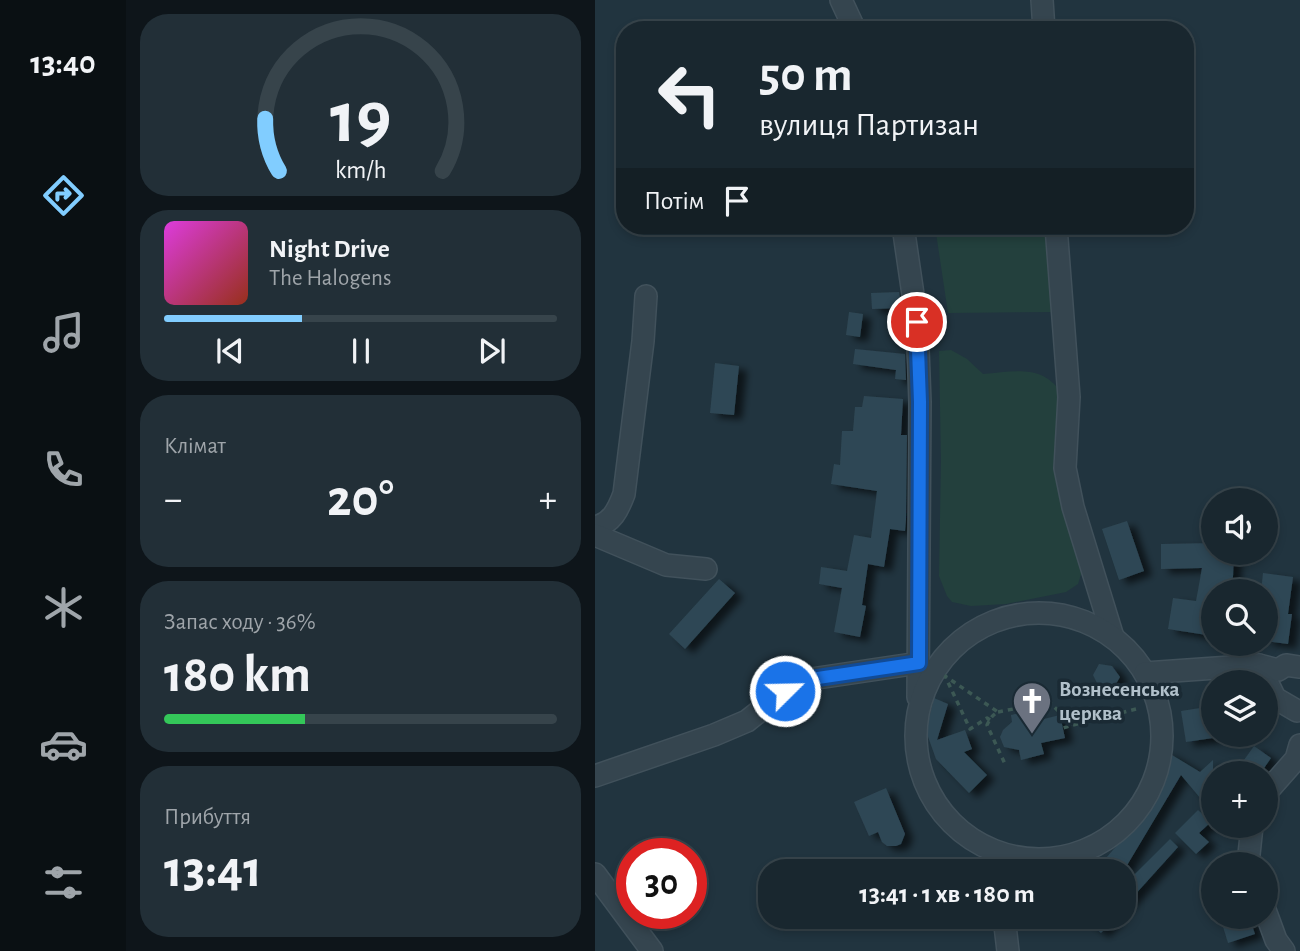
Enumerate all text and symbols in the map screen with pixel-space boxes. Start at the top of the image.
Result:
text: 13:40 [30,47,96,79]
icon: left [644,49,735,140]
text: 50 m [759,51,853,100]
text: 19 [330,83,391,156]
text: вулиця Партизан [759,109,979,141]
text: km/h [335,158,386,183]
icon: directions [39,171,88,220]
icon: arrive [718,182,756,220]
text: Потім [644,188,704,214]
text: Night Drive [269,236,390,262]
text: The Halogens [269,267,391,290]
pin [887,292,947,352]
icon: arrive [898,303,936,341]
icon: music [39,308,88,357]
icon: previous [211,332,249,370]
icon: pause [342,332,380,370]
icon: next [473,332,511,370]
text: Клімат [164,435,226,458]
icon: phone [39,445,88,494]
text: 20° [327,473,394,525]
text: − [164,481,182,519]
text: + [539,481,557,519]
map controls [1201,488,1278,929]
button: sound [1201,488,1278,565]
button: search [1201,579,1278,656]
icon: climate [39,583,88,632]
text: Запас ходу · 36% [164,611,316,634]
text: 180 km [164,649,311,701]
position arrow [748,654,822,728]
button: layers [1201,670,1278,747]
place label: Вознесенська церква [1059,679,1180,724]
church icon: Вознесенська церква [1011,680,1053,735]
icon: car [39,720,88,769]
button: + [1201,761,1278,838]
text: Прибуття [164,806,251,829]
speed limit sign: 30 [616,838,707,929]
text: 13:41 [164,844,262,896]
button: − [1201,852,1278,929]
icon: filters [39,858,88,907]
text: 13:41 · 1 хв · 180 m [859,881,1035,907]

